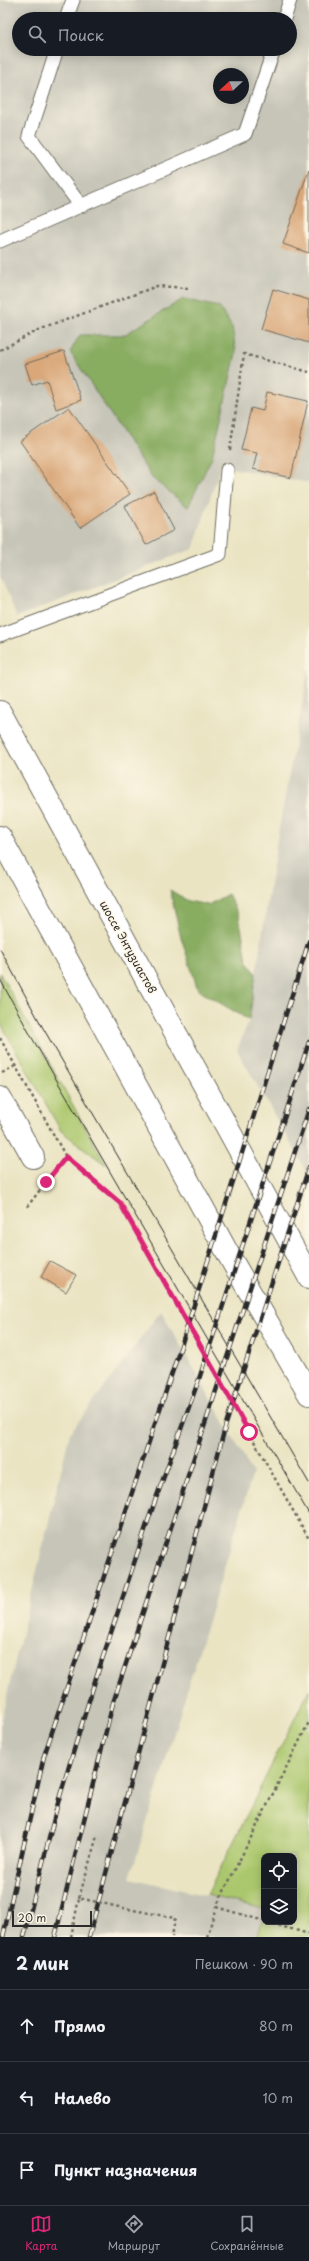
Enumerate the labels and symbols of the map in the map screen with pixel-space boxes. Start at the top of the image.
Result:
north arrow [213,68,249,104]
street label: шоссе Энтузиастов [96,897,161,996]
route end [37,1173,55,1191]
route start [240,1423,258,1441]
scale bar [12,1909,92,1928]

